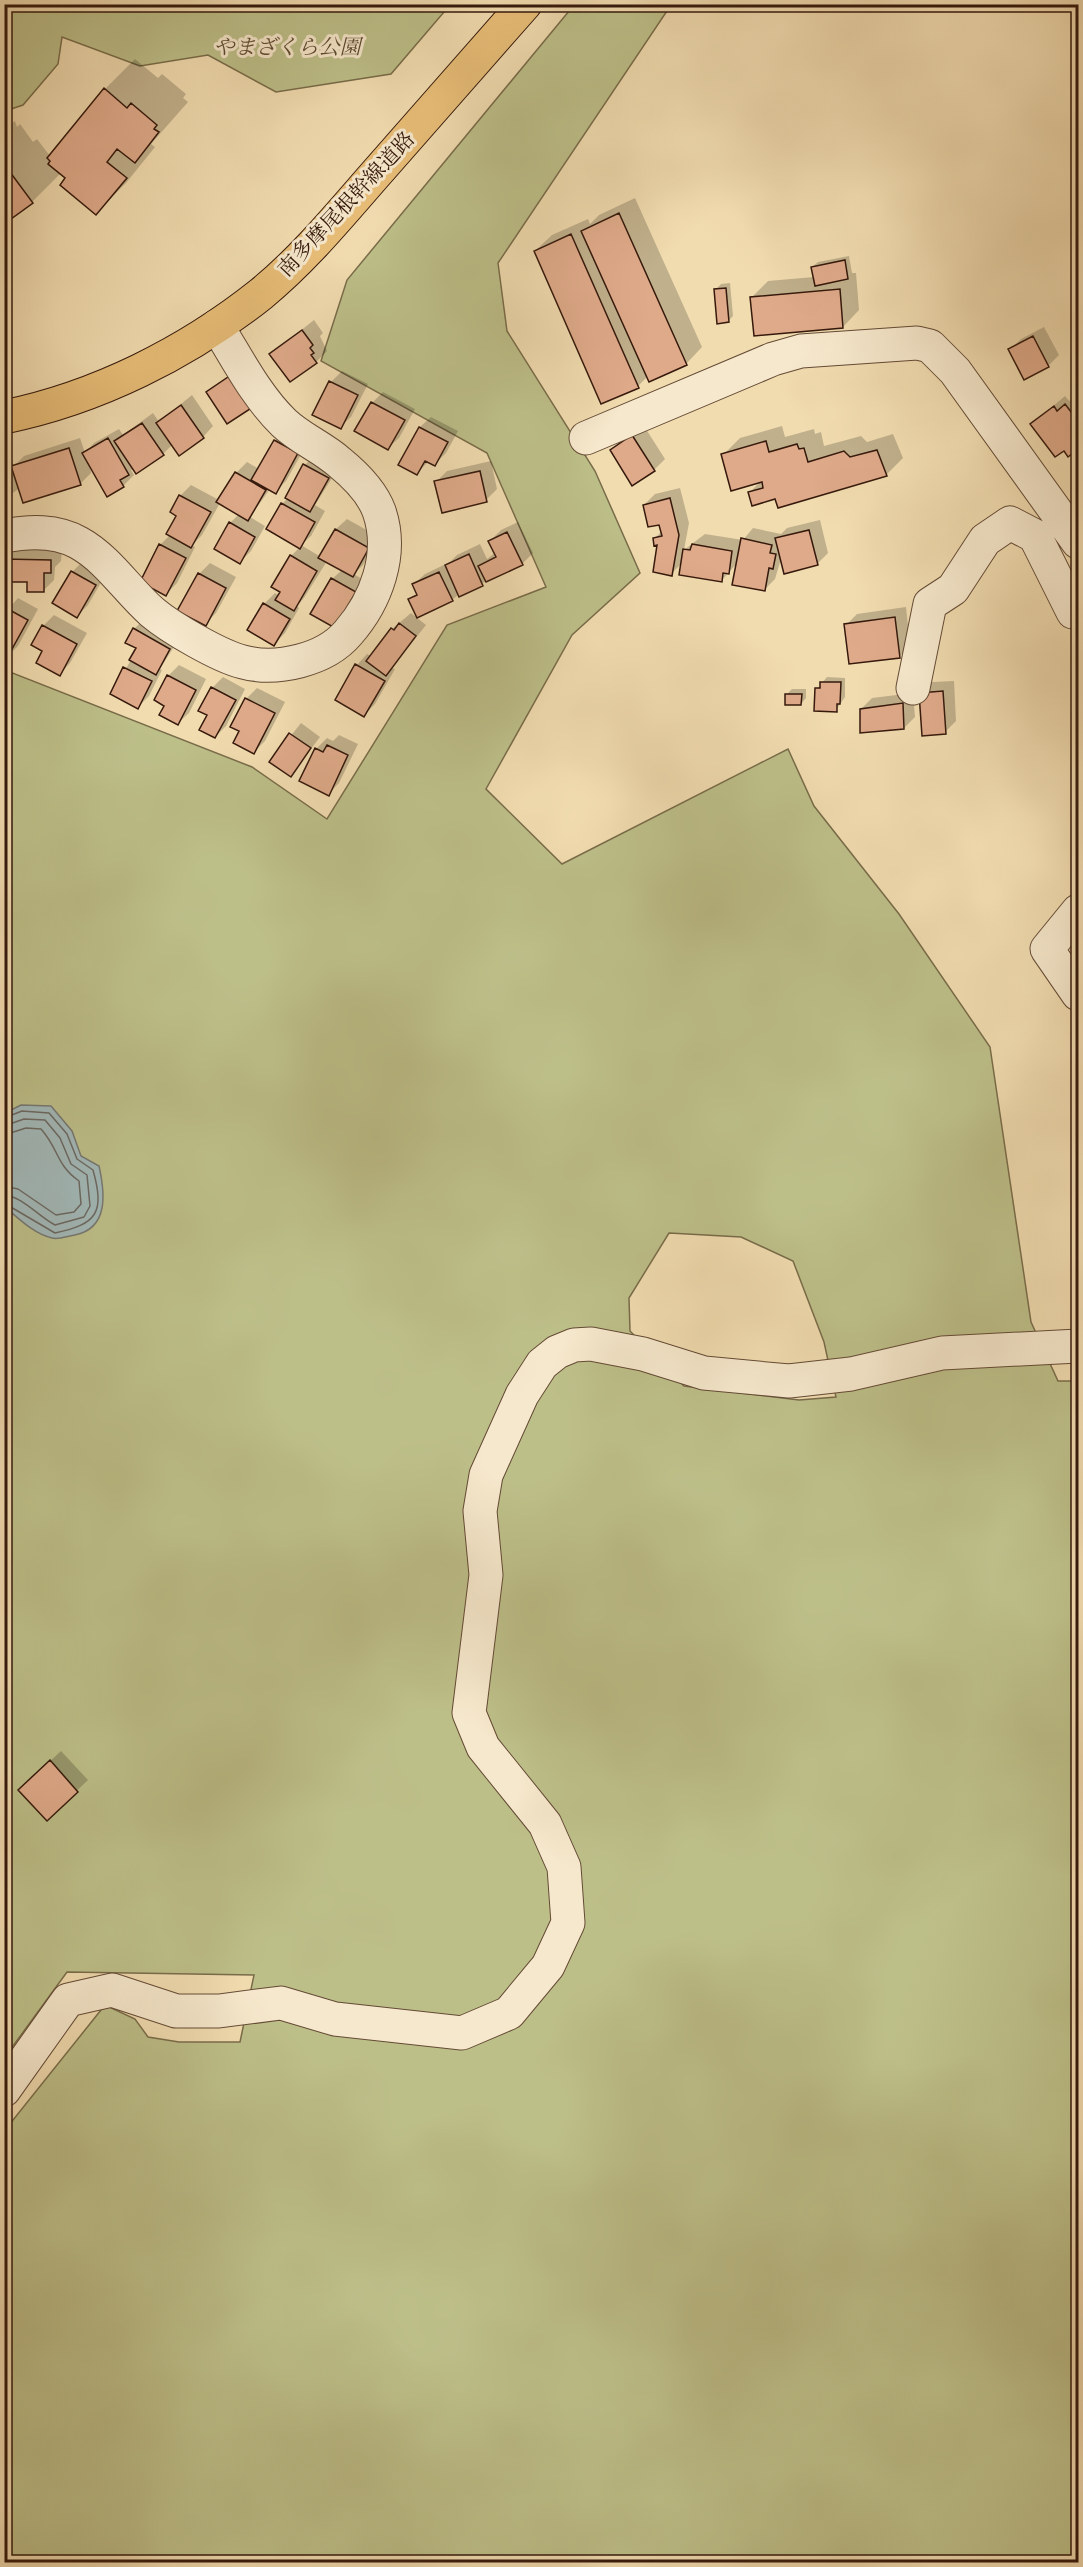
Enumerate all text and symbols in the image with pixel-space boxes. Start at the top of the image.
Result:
park label: やまざくら公園 [214,33,363,60]
street label: 南多摩尾根幹線道路 [271,125,420,282]

